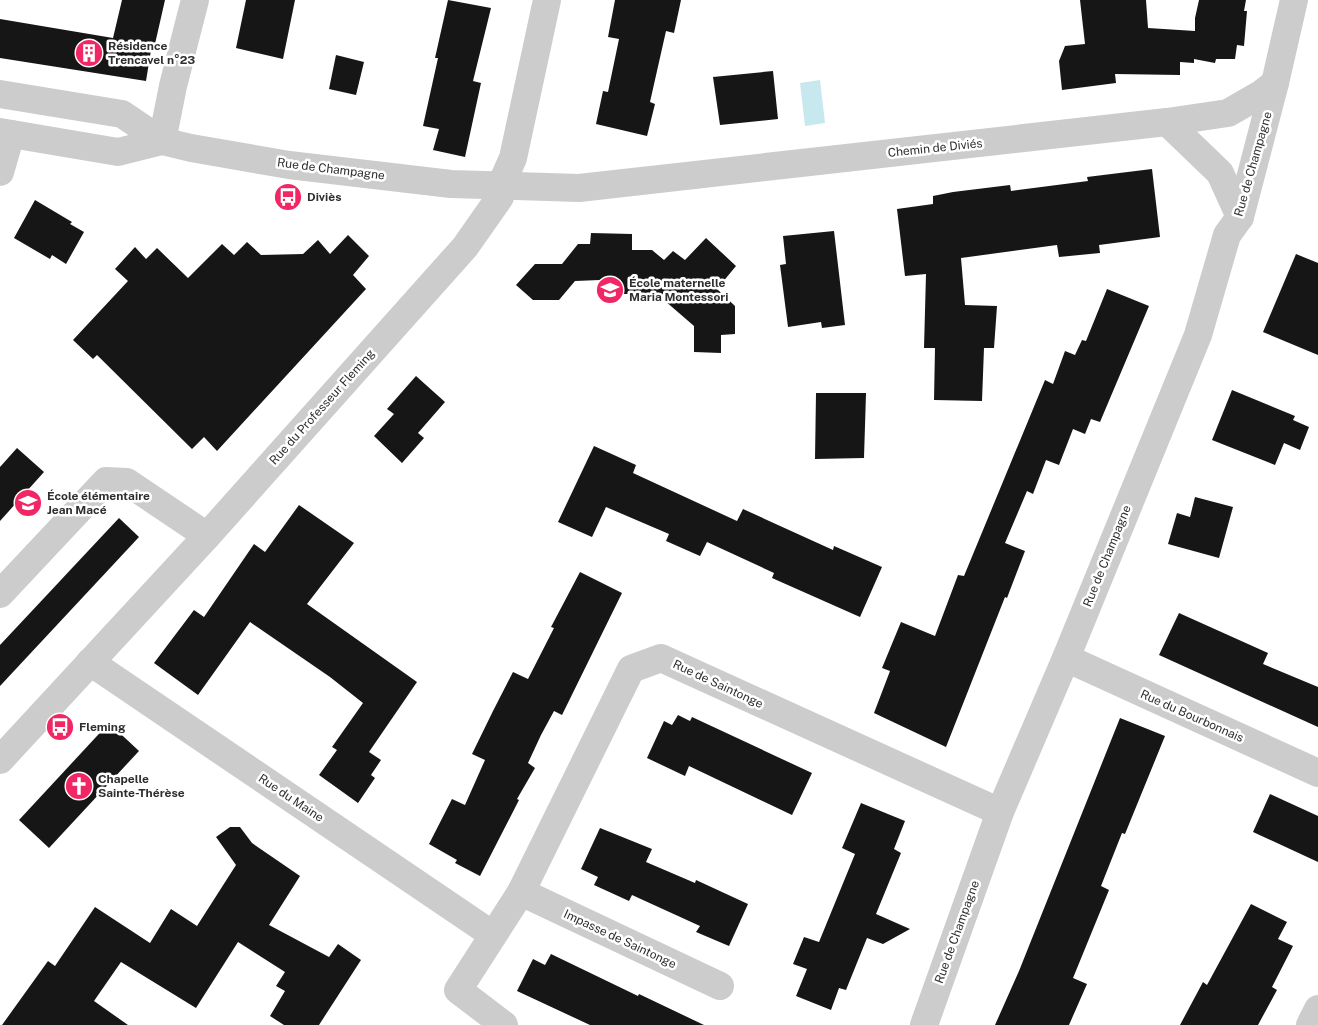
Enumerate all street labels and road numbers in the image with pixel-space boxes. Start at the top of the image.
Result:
street label: Rue de Champagne [1231,110,1275,218]
street label: Chemin de Diviés [887,136,983,160]
street label: Rue de Champagne [276,155,386,183]
street label: Rue du Professeur Fleming [266,346,378,468]
street label: Rue de Champagne [1080,503,1134,609]
street label: Rue de Saintonge [671,657,765,711]
street label: Rue du Bourbonnais [1138,687,1246,745]
street label: Rue du Maine [256,771,326,825]
street label: Rue de Champagne [932,879,982,985]
street label: Impasse de Saintonge [562,907,679,971]

